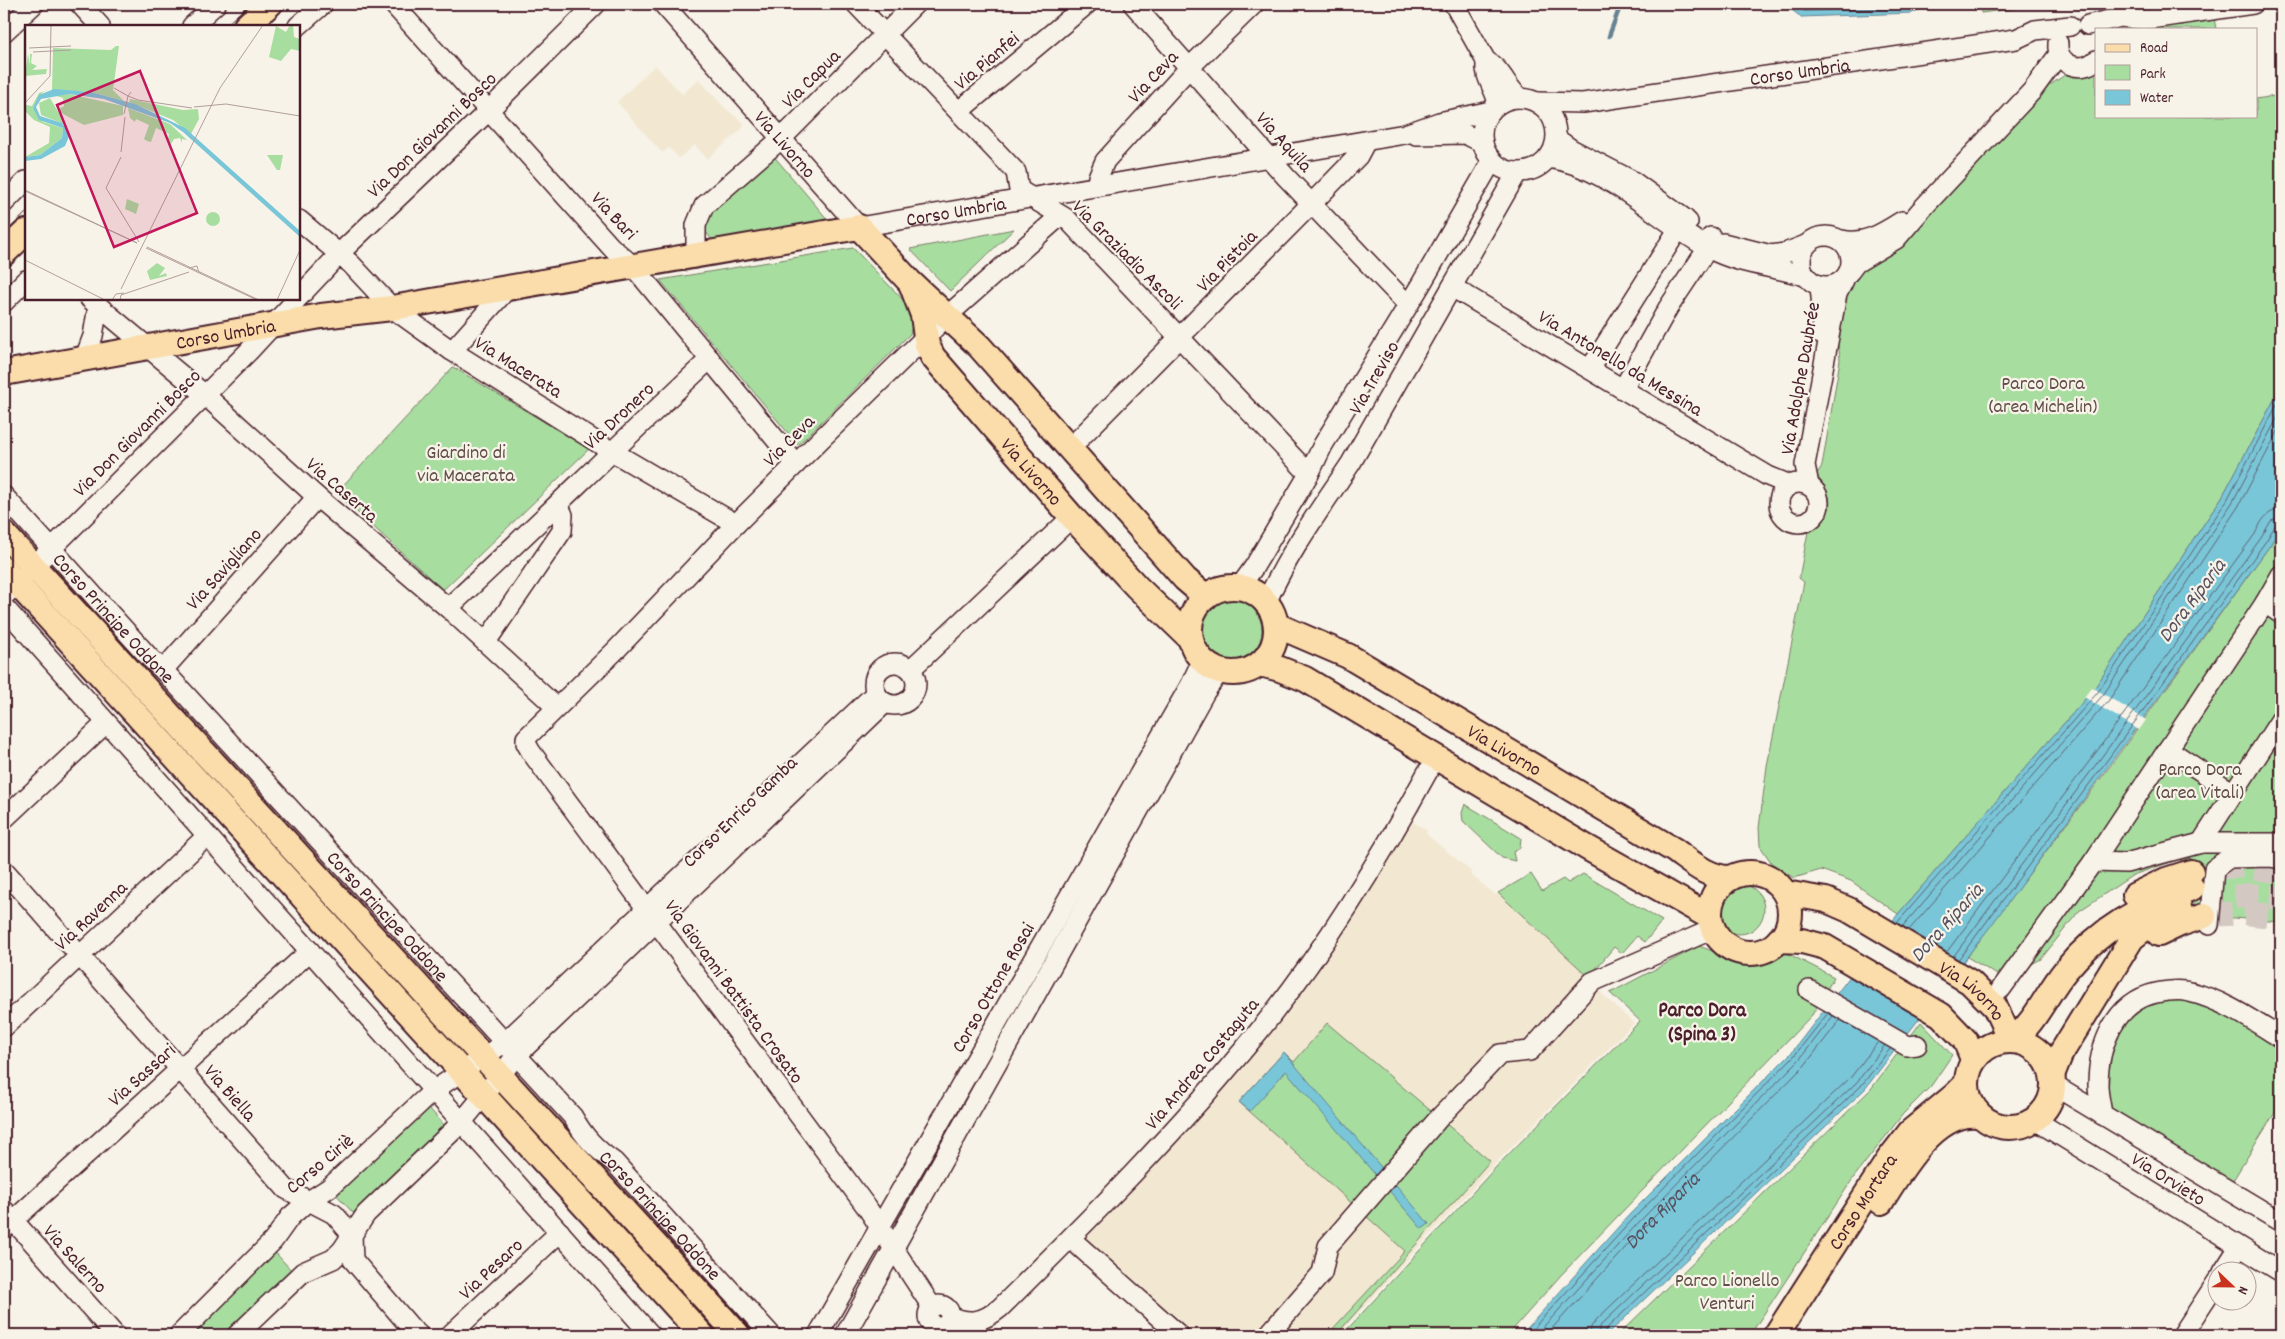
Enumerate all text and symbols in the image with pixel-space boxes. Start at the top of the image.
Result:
inset map [25,25,300,300]
street label: Via Pianfei [949,26,1027,98]
legend [2095,28,2258,118]
text: Road [2140,38,2168,60]
street label: Via Capua [776,44,849,116]
street label: Via Ceva [1122,45,1187,111]
street label: Corso Umbria [1748,53,1853,95]
text: Park [2140,64,2166,86]
street label: Via Don Giovanni Bosco [362,67,504,206]
text: Water [2140,88,2174,110]
street label: Via Livorno [746,106,821,186]
street label: Via Aquila [1248,106,1318,180]
street label: Via Bari [583,187,643,248]
street label: Corso Umbria [904,191,1009,236]
street label: Via Graziadio Ascoli [1064,195,1188,318]
street label: Via Pistoia [1191,224,1266,300]
street label: Via Adolphe Daubrée [1775,300,1829,457]
street label: Via Antonello da Messina [1532,304,1708,425]
street label: Corso Umbria [174,313,279,359]
street label: Via Macerata [468,331,567,407]
street label: Via Treviso [1343,336,1408,420]
street label: Via Don Giovanni Bosco [68,364,209,505]
park label: Parco Dora (area Michelin) [1989,371,2097,422]
street label: Via Dronero [578,377,662,458]
street label: Via Ceva [758,409,823,475]
street label: Via Livorno [993,433,1067,513]
park label: Giardino di via Macerata [417,440,515,491]
street label: Via Caserta [299,452,384,531]
street label: Via Savigliano [181,523,270,617]
street label: Corso Principe Oddone [45,548,180,691]
water label: Dora Riparia [2152,553,2235,650]
street label: Via Livorno [1461,719,1546,785]
street label: Corso Enrico Gamba [677,750,805,875]
park label: Parco Dora (area Vitali) [2156,757,2244,808]
street label: Corso Principe Oddone [319,846,454,990]
street label: Via Ravenna [49,875,135,959]
water label: Dora Riparia [1904,877,1993,970]
street label: Via Giovanni Battista Crosato [656,895,809,1091]
street label: Corso Ottone Rosai [946,918,1043,1059]
street label: Via Livorno [1933,955,2011,1026]
street label: Via Andrea Costaguta [1140,992,1267,1137]
district label: Parco Dora (Spina 3) [1658,997,1747,1051]
street label: Via Sassari [103,1038,183,1114]
street label: Via Biella [196,1059,262,1129]
street label: Corso Ciriè [281,1128,361,1202]
street label: Corso Principe Oddone [592,1145,726,1288]
street label: Via Orvieto [2125,1147,2210,1215]
street label: Corso Mortara [1823,1148,1906,1257]
water label: Dora Riparia [1618,1166,1709,1257]
street label: Via Salerno [35,1219,113,1301]
street label: Via Pesaro [454,1233,531,1307]
north arrow [2208,1262,2258,1312]
park label: Parco Lionello Venturi [1675,1268,1779,1319]
text: N [2232,1283,2253,1297]

